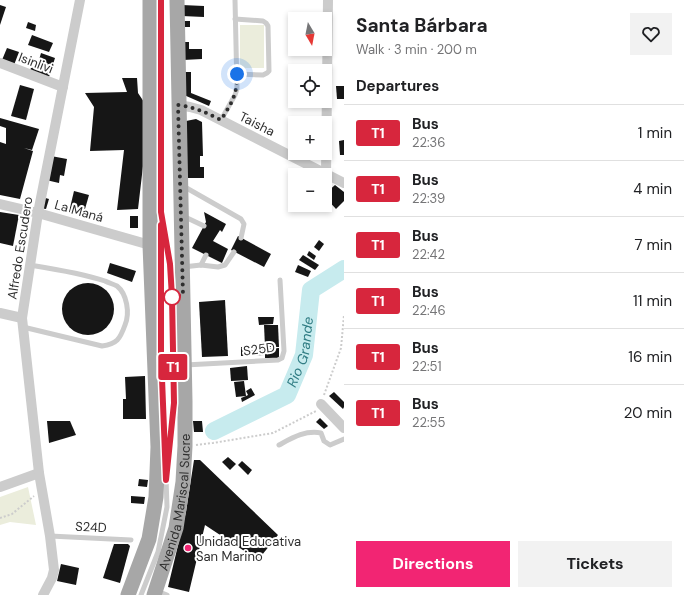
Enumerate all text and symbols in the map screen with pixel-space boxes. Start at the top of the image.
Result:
north arrow [288,12,332,56]
map controls [288,12,332,212]
text: Santa Bárbara [356,13,488,38]
button: heart [630,13,672,55]
text: Walk · 3 min · 200 m [356,41,477,58]
street label: Isinlivi [16,49,56,77]
your location [227,64,247,84]
button: locate [288,64,332,108]
text: Departures [356,76,439,96]
street label: Taisha [236,108,278,140]
text: Bus [412,114,439,134]
button: + [288,116,332,160]
text: 1 min [638,123,672,143]
text: T1 [371,124,385,142]
text: 22:36 [412,134,445,151]
button: − [288,168,332,212]
text: Bus [412,170,439,190]
text: 4 min [633,179,672,199]
text: T1 [371,180,385,198]
text: 22:39 [412,190,445,207]
street label: Alfredo Escudero [3,195,37,301]
street label: La Maná [53,196,105,226]
text: Bus [412,226,439,246]
text: 7 min [634,235,672,255]
text: T1 [371,236,385,254]
text: 22:42 [412,246,445,263]
text: Bus [412,282,439,302]
unlabelled marker [163,288,181,306]
text: 11 min [633,291,672,311]
text: T1 [371,292,385,310]
text: 22:46 [412,302,446,319]
water label: Rio Grande [282,316,317,390]
text: Bus [412,338,439,358]
street label: S25D [242,339,276,359]
text: 16 min [628,347,672,367]
text: T1 [371,348,385,366]
line badge: T1 [155,354,191,380]
text: T1 [166,358,180,376]
text: 22:51 [412,358,442,375]
text: Bus [412,394,439,414]
text: 20 min [624,403,672,423]
text: T1 [371,404,385,422]
text: 22:55 [412,414,445,431]
street label: Avenida Mariscal Sucre [154,434,194,572]
street label: S24D [75,518,107,536]
place label: Unidad Educativa San Marino [196,533,301,565]
button: Directions [356,541,510,587]
button: Tickets [518,541,672,587]
marker: Unidad Educativa San Marino [183,543,193,553]

